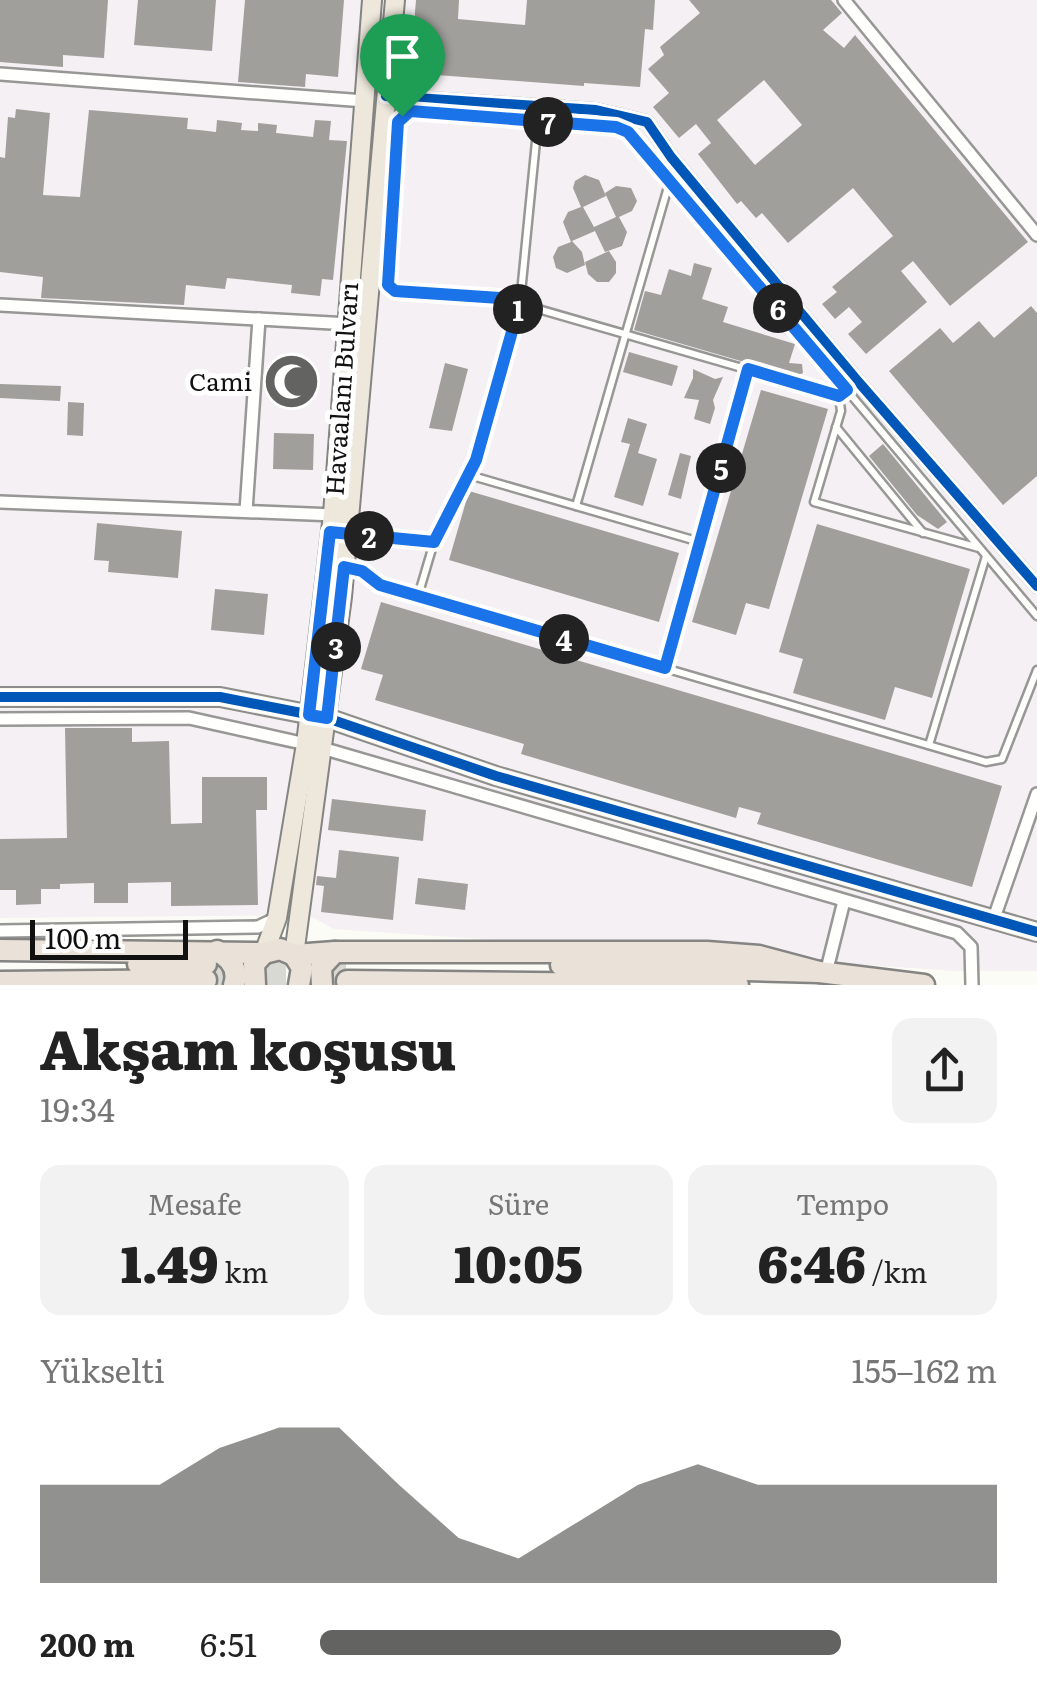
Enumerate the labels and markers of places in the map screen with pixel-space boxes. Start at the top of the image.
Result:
pin [360,14,445,117]
pin: 7 [523,97,573,147]
pin: 6 [753,283,803,333]
pin: 1 [493,284,543,334]
mosque icon: Cami [261,352,321,412]
place label: Cami [189,362,252,399]
pin: 5 [696,443,746,493]
pin: 2 [344,511,394,561]
pin: 4 [539,614,589,664]
pin: 3 [311,622,361,672]

